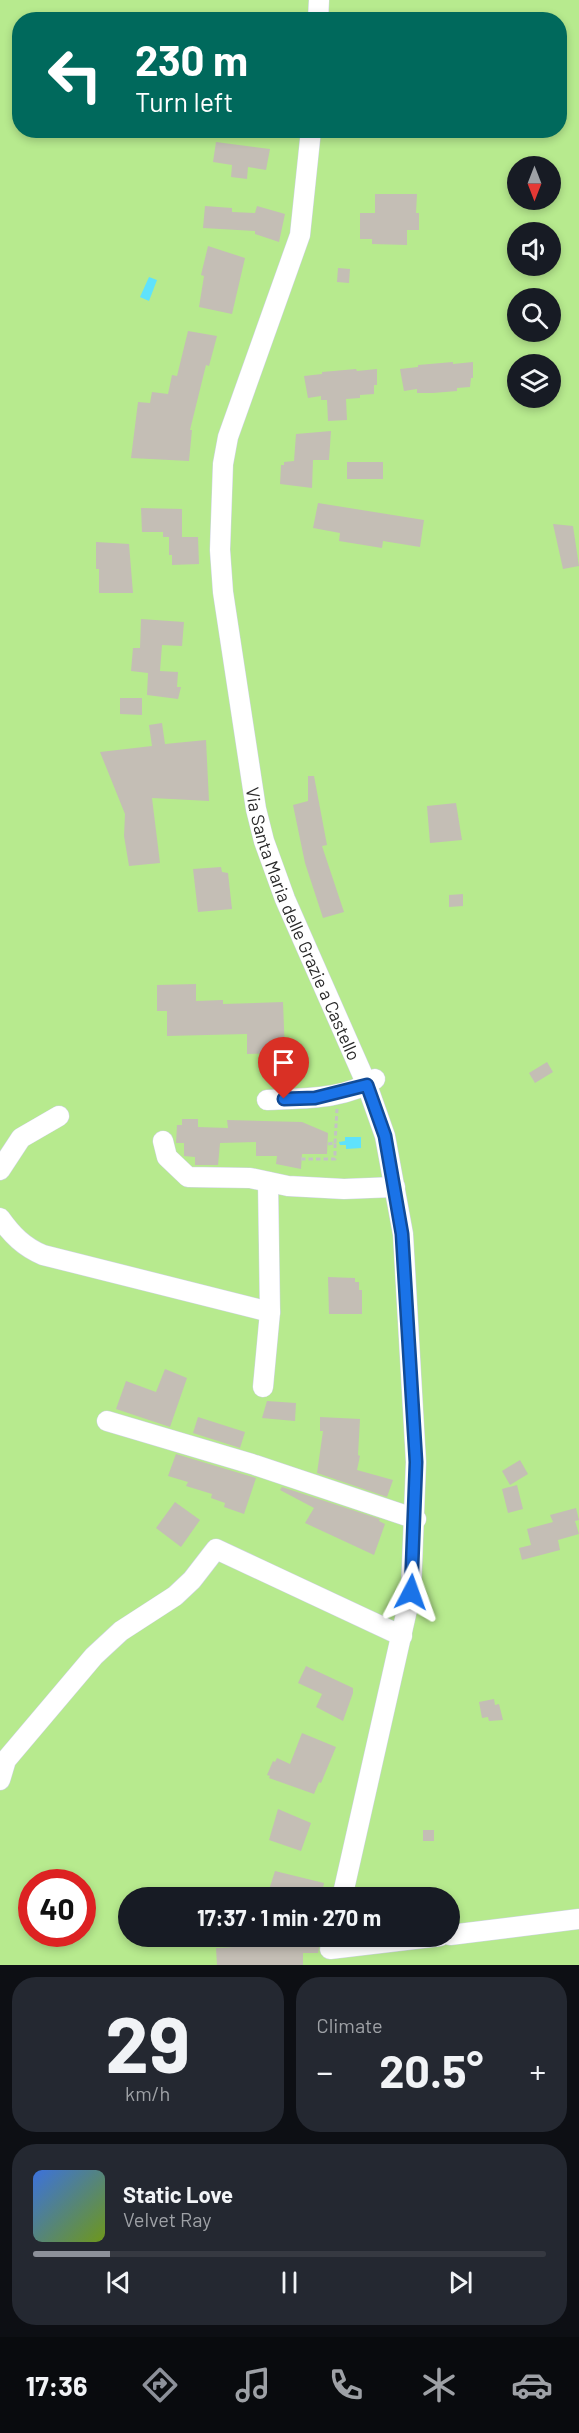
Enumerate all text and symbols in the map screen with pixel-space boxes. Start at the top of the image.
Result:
text: 230 m [135,34,248,84]
icon: left [36,36,114,114]
text: Turn left [135,85,233,117]
north arrow [507,156,561,210]
map controls [507,156,561,408]
button: sound [507,222,561,276]
button: search [507,288,561,342]
button: layers [507,354,561,408]
street label: Via Santa Maria delle Grazie a Castello [242,786,366,1064]
pin [258,1037,309,1099]
icon: arrive [267,1046,300,1079]
position arrow [379,1560,443,1624]
speed limit sign: 40 [18,1869,96,1947]
text: 17:37 · 1 min · 270 m [197,1904,381,1930]
text: 29 [105,1995,190,2089]
text: Climate [317,2013,383,2037]
text: 20.5° [379,2043,483,2097]
text: − [317,2051,333,2091]
text: + [530,2051,546,2091]
text: km/h [125,2081,170,2105]
text: Static Love [123,2181,233,2207]
text: Velvet Ray [123,2207,212,2231]
icon: previous [102,2266,135,2299]
icon: pause [273,2266,306,2299]
icon: next [444,2266,477,2299]
icon: directions [139,2364,181,2406]
icon: music [232,2364,274,2406]
icon: phone [325,2364,367,2406]
icon: climate [418,2364,460,2406]
icon: car [511,2364,553,2406]
text: 17:36 [26,2369,87,2401]

